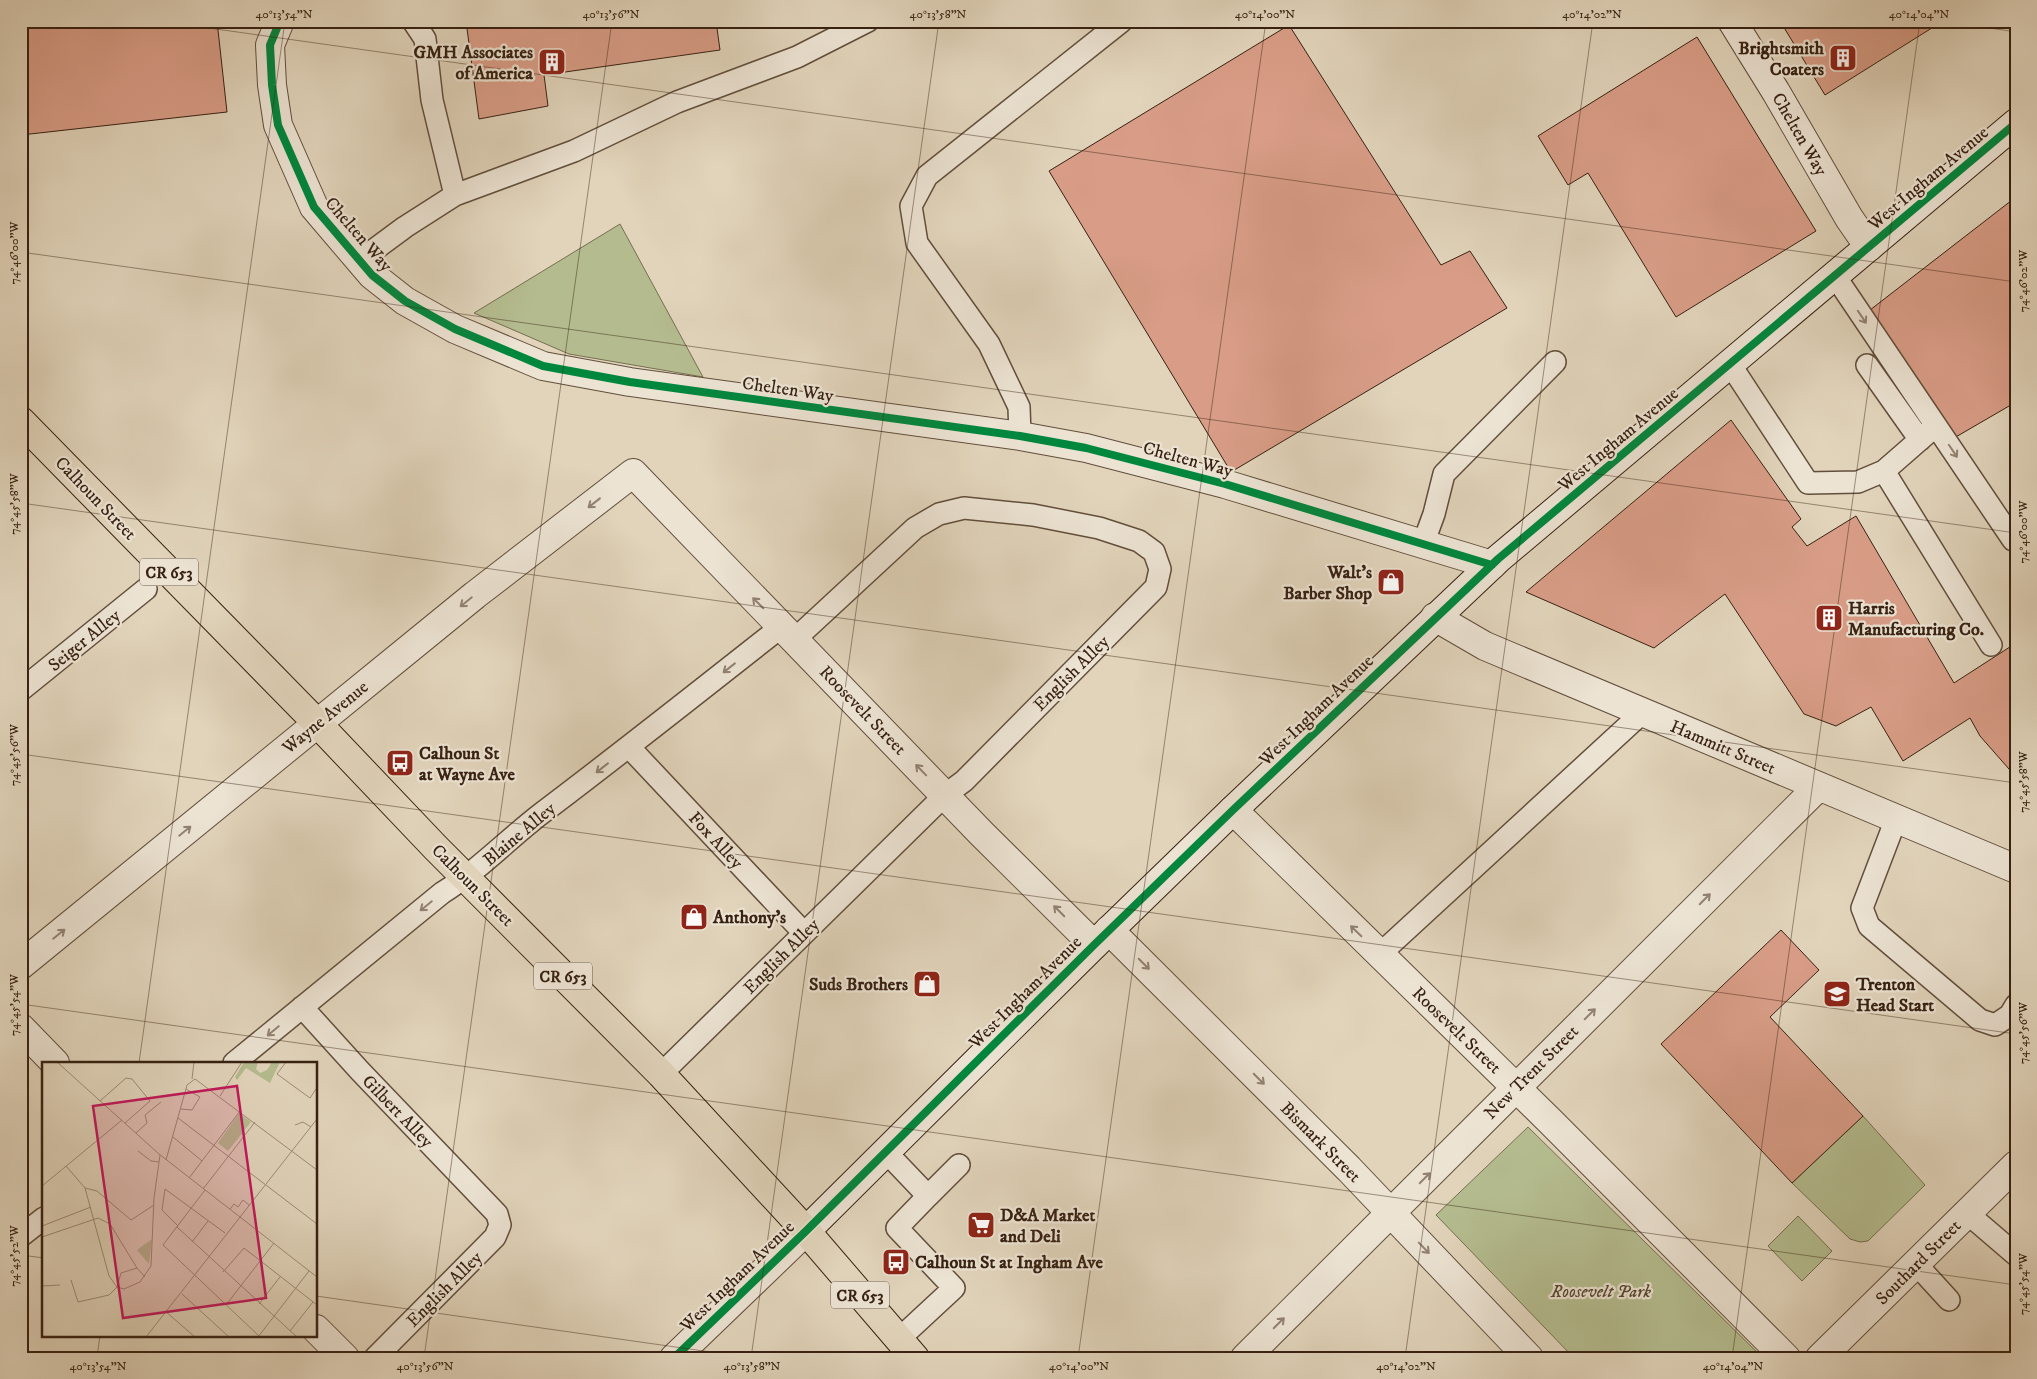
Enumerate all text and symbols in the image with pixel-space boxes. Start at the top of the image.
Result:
text: 40°13'54"N [255,7,313,22]
text: 40°13'56"N [582,7,640,22]
text: 40°13'58"N [910,7,967,22]
text: 40°14'00"N [1235,7,1295,22]
text: 40°14'02"N [1562,7,1622,22]
text: 40°14'04"N [1889,7,1950,22]
place label: Brightsmith Coaters [1738,38,1825,81]
place label: GMH Associates of America [413,42,533,85]
building icon: Brightsmith Coaters [1828,43,1858,73]
building icon: GMH Associates of America [537,47,567,77]
street label: Chelten Way [1767,89,1832,180]
street label: West Ingham Avenue [1863,122,1993,236]
street label: Chelten Way [320,193,397,277]
text: 74°46'00"W [7,221,22,284]
text: 74°46'02"W [2016,249,2031,312]
one-way arrow [1857,309,1867,323]
street label: Chelten Way [741,373,835,407]
street label: West Ingham Avenue [1553,383,1683,497]
street label: Chelten Way [1140,437,1236,483]
one-way arrow [1948,444,1958,458]
street label: Calhoun Street [50,452,141,545]
text: 74°45'58"W [7,472,22,535]
one-way arrow [587,498,601,508]
text: 74°46'00"W [2016,500,2031,563]
road number: CR 653 [140,558,198,586]
place label: Walt's Barber Shop [1283,562,1372,605]
shop icon: Walt's Barber Shop [1376,567,1406,597]
one-way arrow [459,597,472,608]
one-way arrow [753,598,765,610]
place label: Harris Manufacturing Co. [1848,598,1984,641]
building icon: Harris Manufacturing Co. [1814,603,1844,633]
street label: Seiger Alley [44,605,126,677]
street label: English Alley [1029,631,1115,716]
street label: West Ingham Avenue [1254,650,1379,772]
street label: Roosevelt Street [814,661,911,760]
one-way arrow [723,662,736,673]
street label: Wayne Avenue [277,676,373,760]
street label: Hammitt Street [1667,716,1779,780]
text: 74°45'56"W [7,723,22,786]
place label: Calhoun St at Wayne Ave [419,743,515,786]
bus stop icon: Calhoun St at Wayne Ave [385,748,415,778]
text: 74°45'58"W [2016,750,2031,813]
one-way arrow [595,763,608,774]
one-way arrow [915,764,927,776]
street label: Blaine Alley [479,798,561,871]
street label: Fox Alley [683,808,748,874]
one-way arrow [178,825,191,836]
street label: Calhoun Street [426,840,518,932]
one-way arrow [1699,893,1711,906]
one-way arrow [420,900,433,911]
shop icon: Anthony's [679,902,709,932]
one-way arrow [1053,905,1065,917]
place label: Anthony's [712,907,786,929]
street label: English Alley [739,914,825,999]
one-way arrow [1350,925,1362,937]
one-way arrow [52,928,65,939]
street label: West Ingham Avenue [964,932,1087,1054]
one-way arrow [1138,958,1150,970]
road number: CR 653 [534,962,592,989]
shop icon: Suds Brothers [912,969,942,999]
text: 74°45'54"W [7,973,22,1036]
place label: Suds Brothers [809,974,908,996]
place label: Trenton Head Start [1855,974,1934,1017]
school or university icon: Trenton Head Start [1822,979,1852,1009]
street label: Roosevelt Street [1407,983,1506,1079]
text: 74°45'56"W [2016,1001,2031,1064]
one-way arrow [1584,1008,1596,1020]
street label: New Trent Street [1480,1021,1584,1125]
one-way arrow [267,1025,280,1036]
inset map [42,1062,318,1336]
street label: Gilbert Alley [357,1071,438,1153]
one-way arrow [1253,1073,1265,1085]
street label: Bismark Street [1275,1098,1365,1188]
one-way arrow [1419,1172,1431,1184]
place label: D&A Market and Deli [1000,1205,1096,1248]
supermarket icon: D&A Market and Deli [966,1210,996,1240]
street label: Southard Street [1871,1215,1966,1310]
street label: West Ingham Avenue [675,1216,800,1338]
text: 74°45'52"W [7,1224,22,1287]
one-way arrow [1418,1241,1430,1254]
street label: English Alley [402,1247,488,1332]
bus stop icon: Calhoun St at Ingham Ave [881,1247,911,1277]
place label: Calhoun St at Ingham Ave [915,1252,1103,1274]
text: 74°45'54"W [2016,1252,2031,1315]
park label: Roosevelt Park [1550,1281,1652,1303]
road number: CR 653 [831,1282,889,1308]
one-way arrow [1273,1317,1285,1330]
text: 40°13'54"N [69,1359,127,1374]
text: 40°13'56"N [396,1359,454,1374]
text: 40°13'58"N [724,1359,781,1374]
text: 40°14'00"N [1049,1359,1109,1374]
text: 40°14'02"N [1376,1359,1436,1374]
text: 40°14'04"N [1703,1359,1764,1374]

